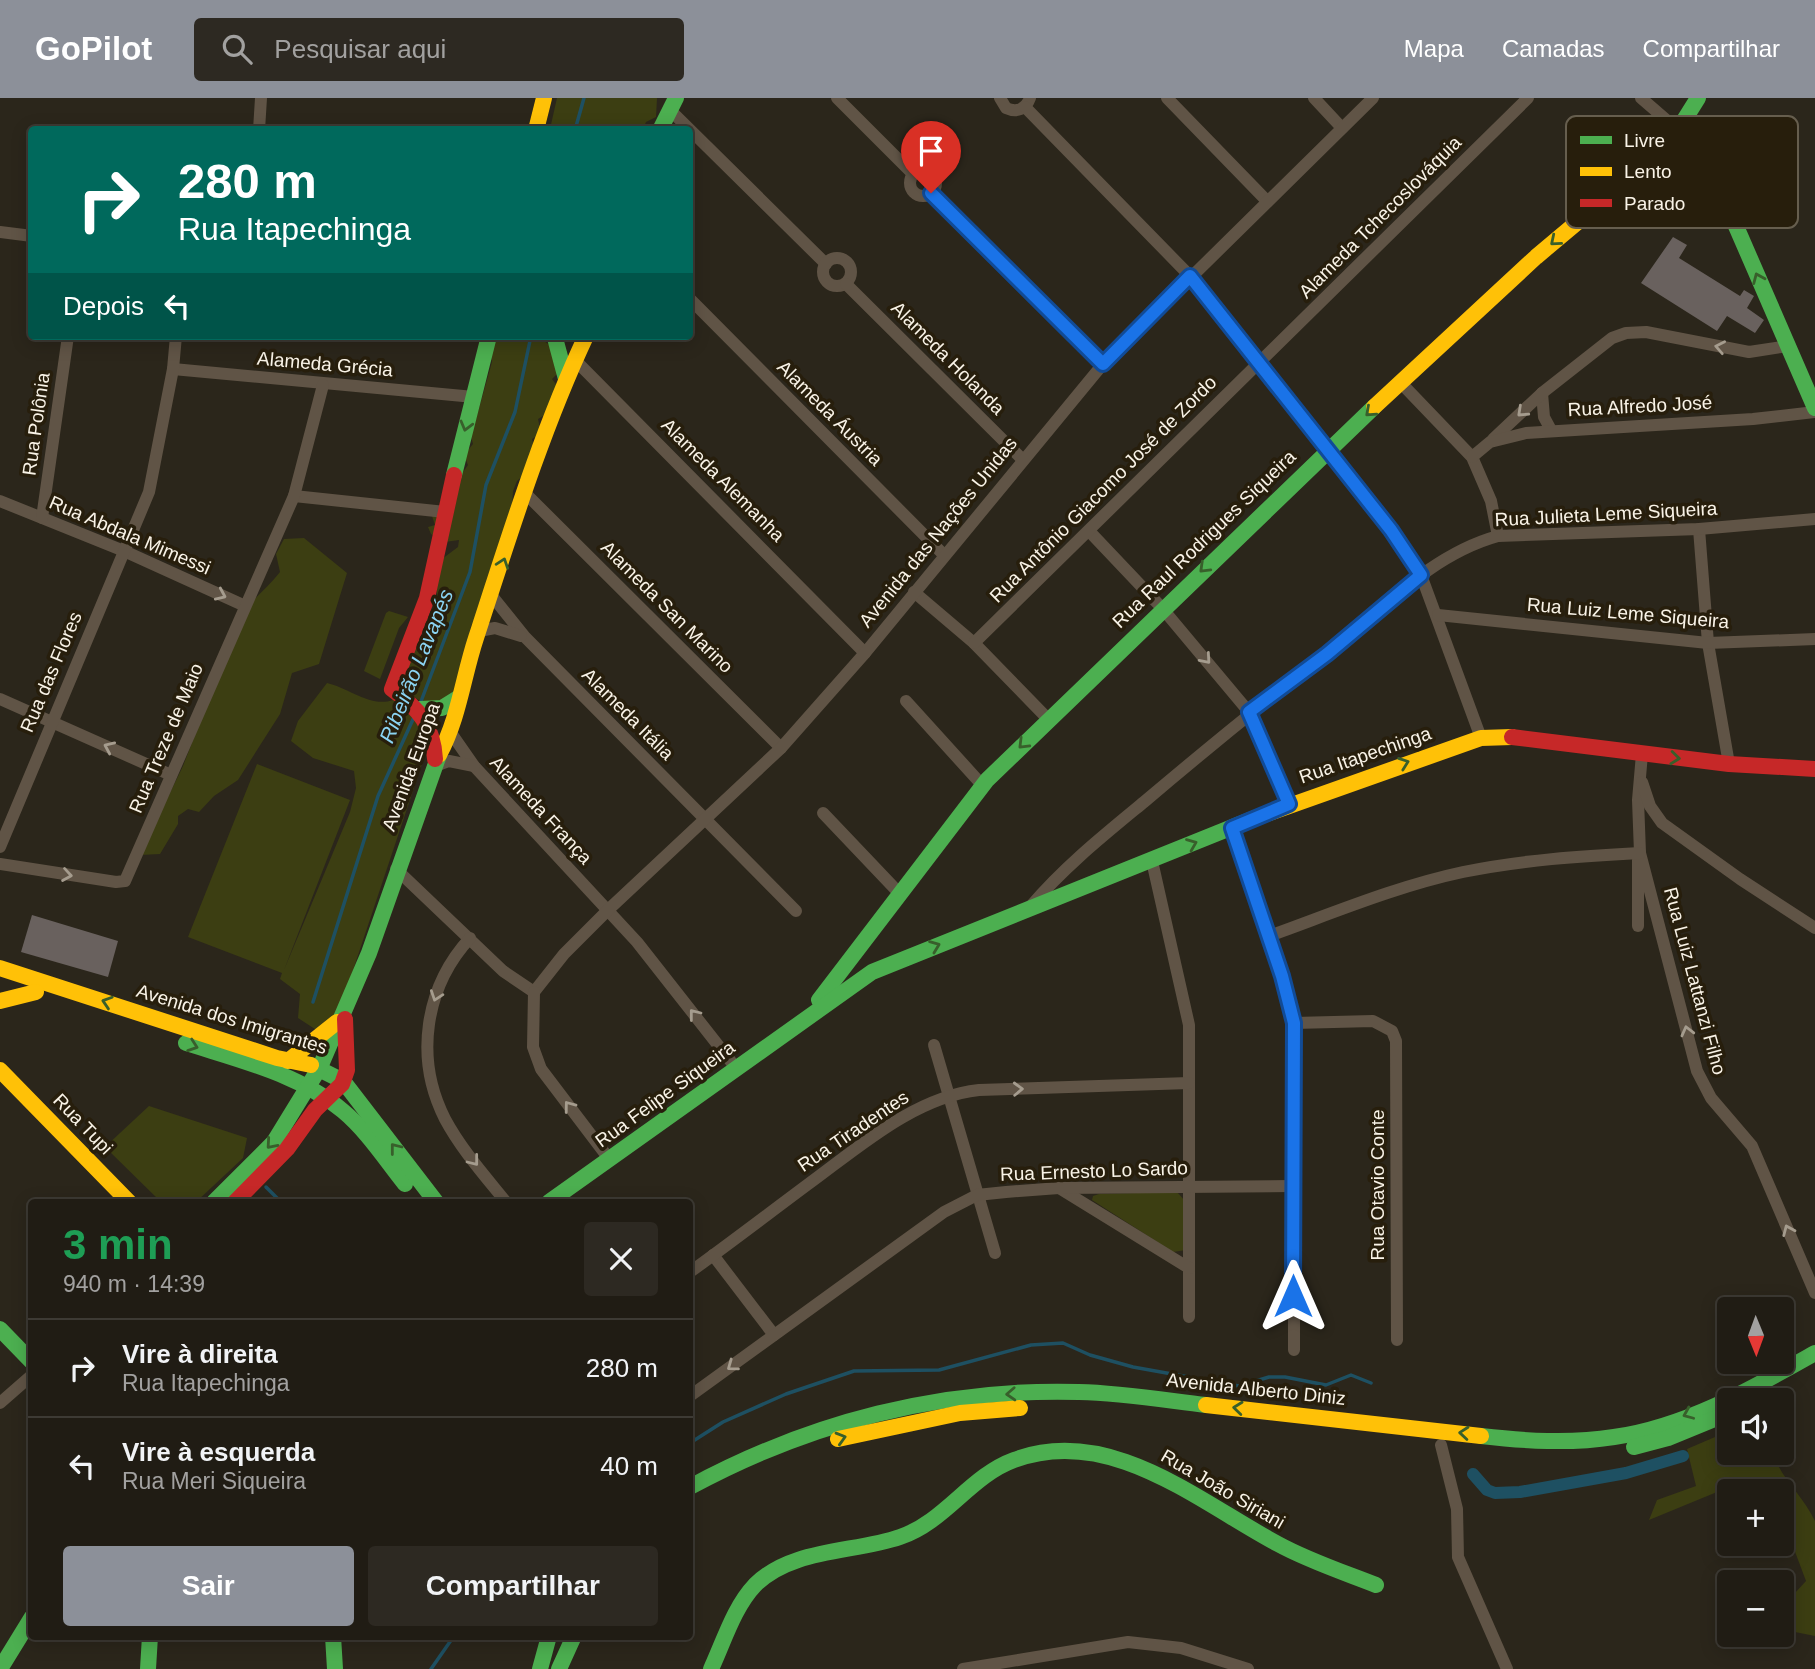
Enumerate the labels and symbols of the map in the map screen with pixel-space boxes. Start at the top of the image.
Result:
legend [1566,116,1798,228]
pin [901,121,961,193]
text: Livre [1624,130,1665,151]
street label: Alameda Tchecoslováquia [1295,131,1466,302]
text: Lento [1624,161,1672,182]
text: Parado [1624,193,1685,214]
one-way arrow [1550,233,1563,245]
one-way arrow [1752,273,1766,285]
street label: Alameda Holanda [887,297,1009,419]
one-way arrow [1714,340,1726,355]
street label: Alameda Grécia [256,348,394,380]
street label: Alameda Áustria [773,356,887,470]
street label: Rua Polônia [18,371,54,477]
street label: Rua Antônio Giacomo José de Zordo [985,371,1221,607]
street label: Rua Alfredo José [1567,392,1713,420]
one-way arrow [1365,404,1378,416]
one-way arrow [1517,404,1530,416]
street label: Alameda Alemanha [657,414,789,546]
one-way arrow [460,420,474,432]
street label: Avenida das Nações Unidas [855,433,1021,631]
street label: Rua Raul Rodrigues Siqueira [1108,446,1300,632]
street label: Rua Abdala Mimessi [46,491,214,579]
street label: Rua Julieta Leme Siqueira [1494,498,1718,530]
street label: Alameda San Marino [597,537,737,677]
one-way arrow [495,558,509,570]
one-way arrow [1199,559,1212,572]
water label: Ribeirão Lavapés [375,585,457,746]
one-way arrow [214,587,226,601]
street label: Rua Luiz Leme Siqueira [1526,594,1730,632]
street label: Rua das Flores [16,609,86,735]
one-way arrow [1198,651,1210,664]
street label: Rua Treze de Maio [125,660,207,816]
street label: Alameda Itália [578,664,678,764]
street label: Avenida Europa [378,700,444,834]
street label: Rua Itapechinga [1296,722,1434,787]
one-way arrow [1019,735,1032,748]
one-way arrow [104,741,116,755]
one-way arrow [1670,750,1681,765]
street label: Alameda França [486,752,597,868]
one-way arrow [1398,757,1410,771]
one-way arrow [1185,839,1197,853]
one-way arrow [62,867,73,882]
street label: Rua Luiz Lattanzi Filho [1660,885,1730,1077]
one-way arrow [928,940,940,954]
street label: Avenida dos Imigrantes [134,980,330,1058]
one-way arrow [430,989,444,1001]
one-way arrow [101,996,113,1011]
one-way arrow [690,1009,703,1021]
one-way arrow [1681,1025,1695,1037]
street label: Rua Felipe Siqueira [591,1036,739,1152]
one-way arrow [187,1038,199,1052]
one-way arrow [1012,1081,1023,1096]
street label: Rua Tiradentes [794,1086,912,1176]
street label: Rua Tupi [49,1089,117,1159]
one-way arrow [564,1101,577,1114]
street label: Rua Otavio Conte [1367,1109,1388,1261]
one-way arrow [267,1136,279,1149]
one-way arrow [391,1143,403,1156]
one-way arrow [466,1154,479,1166]
street label: Rua Ernesto Lo Sardo [1000,1157,1188,1185]
one-way arrow [1783,1225,1797,1237]
position arrow [1256,1259,1330,1333]
north arrow [1717,1297,1794,1374]
one-way arrow [727,1357,739,1370]
street label: Avenida Alberto Diniz [1165,1369,1347,1409]
one-way arrow [1006,1386,1017,1401]
one-way arrow [1232,1401,1243,1416]
one-way arrow [1682,1406,1694,1420]
one-way arrow [1458,1426,1469,1441]
one-way arrow [835,1432,847,1446]
street label: Rua João Siriani [1157,1445,1289,1533]

